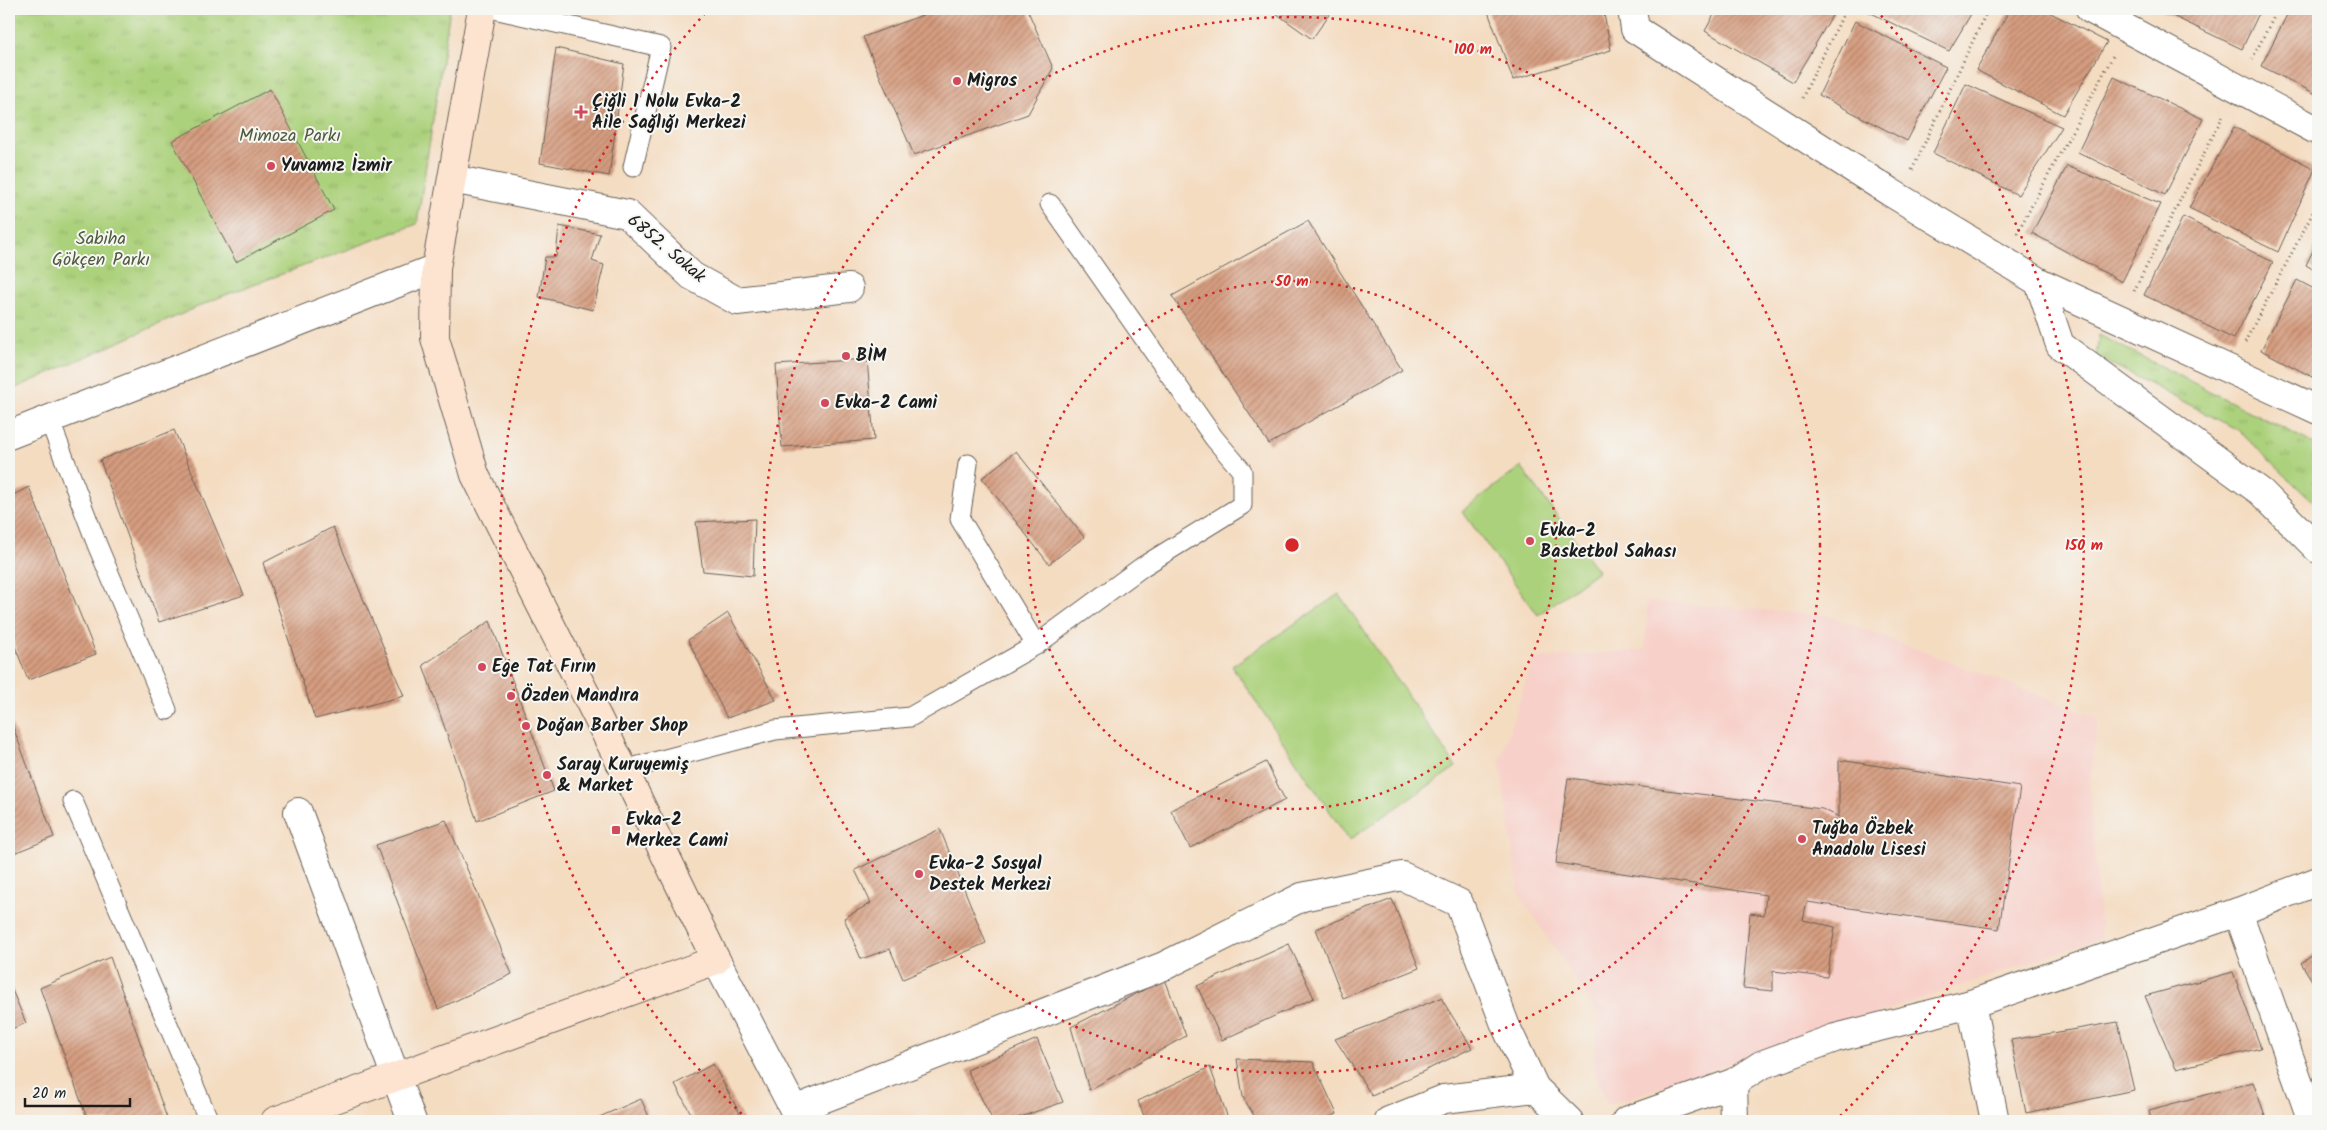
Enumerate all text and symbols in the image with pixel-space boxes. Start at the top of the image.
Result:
text: 100 m [1454,38,1492,62]
place label: Migros [967,67,1018,96]
marker: Migros [951,75,963,87]
place label: Çiğli 1 Nolu Evka-2 Aile Sağlığı Merkezi [592,88,746,138]
marker: Çiğli 1 Nolu Evka-2 Aile Sağlığı Merkezi [574,105,588,119]
park label: Mimoza Parkı [239,122,341,151]
place label: Yuvamız İzmir [281,152,393,181]
marker: Yuvamız İzmir [265,160,277,172]
street label: 6852. Sokak [620,207,712,291]
park label: Sabiha Gökçen Parkı [52,225,150,275]
text: 50 m [1274,270,1309,294]
place label: BİM [856,342,887,371]
marker: BİM [840,350,852,362]
place label: Evka-2 Cami [835,389,938,418]
marker: Evka-2 Cami [819,397,831,409]
place label: Evka-2 Basketbol Sahası [1540,517,1677,567]
text: 150 m [2065,534,2103,558]
marker: Evka-2 Basketbol Sahası [1524,535,1536,547]
centre of rings [1283,536,1301,554]
place label: Ege Tat Fırın [492,653,596,682]
marker: Ege Tat Fırın [476,661,488,673]
place label: Özden Mandıra [521,682,639,711]
marker: Özden Mandıra [505,690,517,702]
place label: Doğan Barber Shop [536,712,688,741]
marker: Doğan Barber Shop [520,720,532,732]
place label: Saray Kuruyemiş & Market [557,751,690,801]
marker: Saray Kuruyemiş & Market [541,769,553,781]
place label: Evka-2 Merkez Cami [626,806,728,856]
place label: Tuğba Özbek Anadolu Lisesi [1812,815,1926,865]
marker: Evka-2 Merkez Cami [610,824,622,836]
marker: Tuğba Özbek Anadolu Lisesi [1796,833,1808,845]
place label: Evka-2 Sosyal Destek Merkezi [929,850,1051,900]
marker: Evka-2 Sosyal Destek Merkezi [913,868,925,880]
scale bar [25,1075,130,1107]
text: 20 m [32,1082,66,1106]

